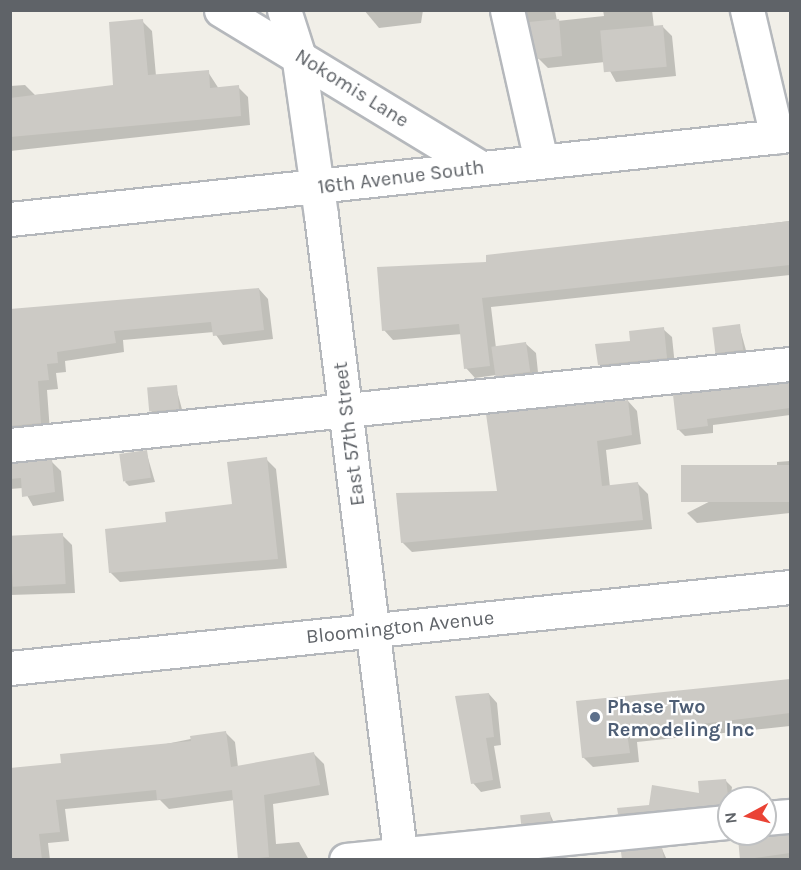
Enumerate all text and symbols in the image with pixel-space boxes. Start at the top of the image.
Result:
street label: Nokomis Lane [291,44,413,132]
street label: 16th Avenue South [316,155,486,199]
street label: East 57th Street [328,361,370,507]
street label: Bloomington Avenue [305,605,495,649]
place label: Phase Two Remodeling Inc [607,694,755,741]
marker: Phase Two Remodeling Inc [588,710,602,724]
north arrow [717,786,777,846]
text: N [720,811,741,825]

